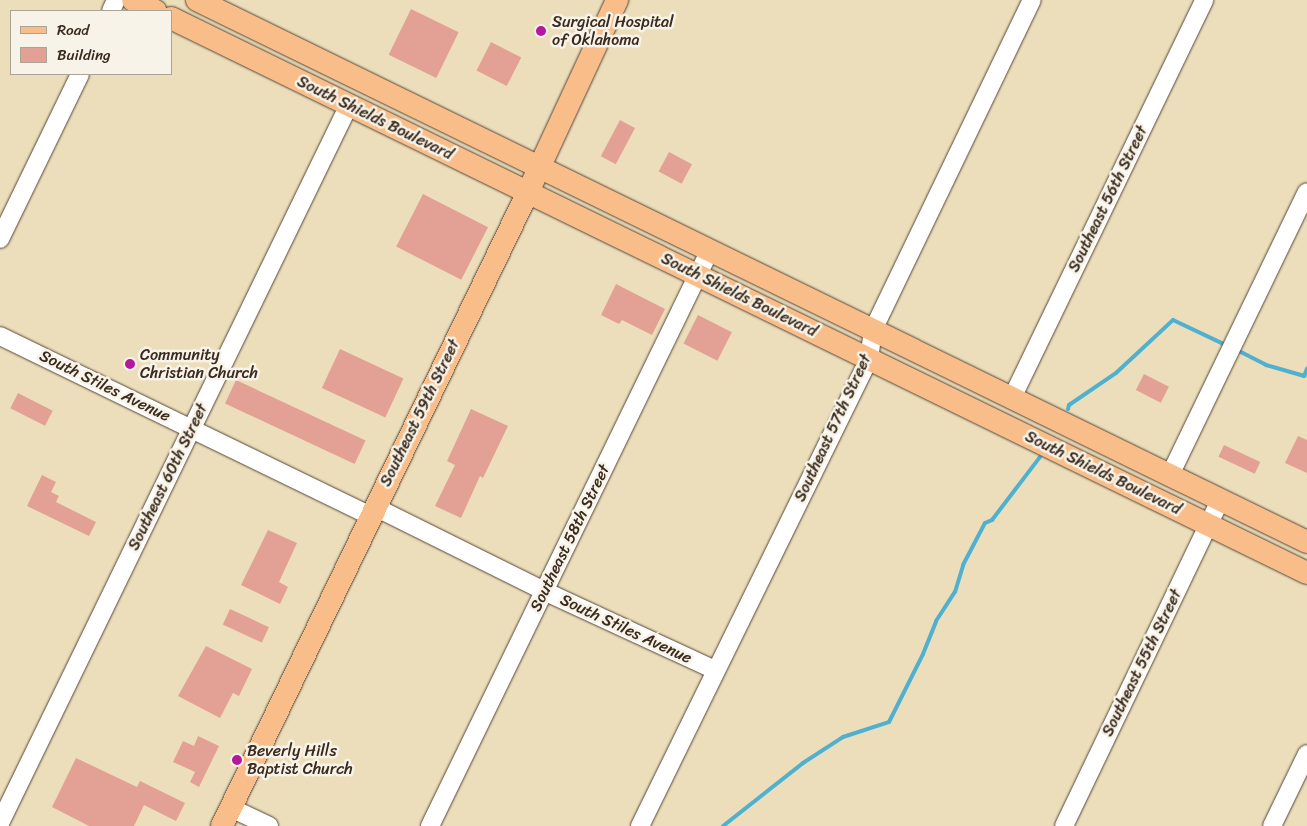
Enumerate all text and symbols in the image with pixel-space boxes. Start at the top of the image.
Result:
legend [10,10,172,75]
place label: Surgical Hospital of Oklahoma [552,12,673,50]
text: Road [57,17,89,43]
marker: Surgical Hospital of Oklahoma [534,24,548,38]
text: Building [57,42,111,68]
street label: South Shields Boulevard [294,72,456,164]
street label: Southeast 56th Street [1064,123,1152,275]
street label: South Shields Boulevard [658,249,820,341]
street label: Southeast 59th Street [376,336,464,490]
place label: Community Christian Church [140,345,258,383]
street label: South Stiles Avenue [37,346,173,426]
street label: Southeast 57th Street [790,351,876,505]
marker: Community Christian Church [124,358,136,370]
street label: Southeast 60th Street [124,401,212,553]
street label: South Shields Boulevard [1022,427,1184,519]
street label: Southeast 58th Street [526,461,614,615]
street label: Southeast 55th Street [1098,586,1186,740]
street label: South Stiles Avenue [557,590,695,668]
place label: Beverly Hills Baptist Church [247,741,353,779]
marker: Beverly Hills Baptist Church [231,754,243,766]

